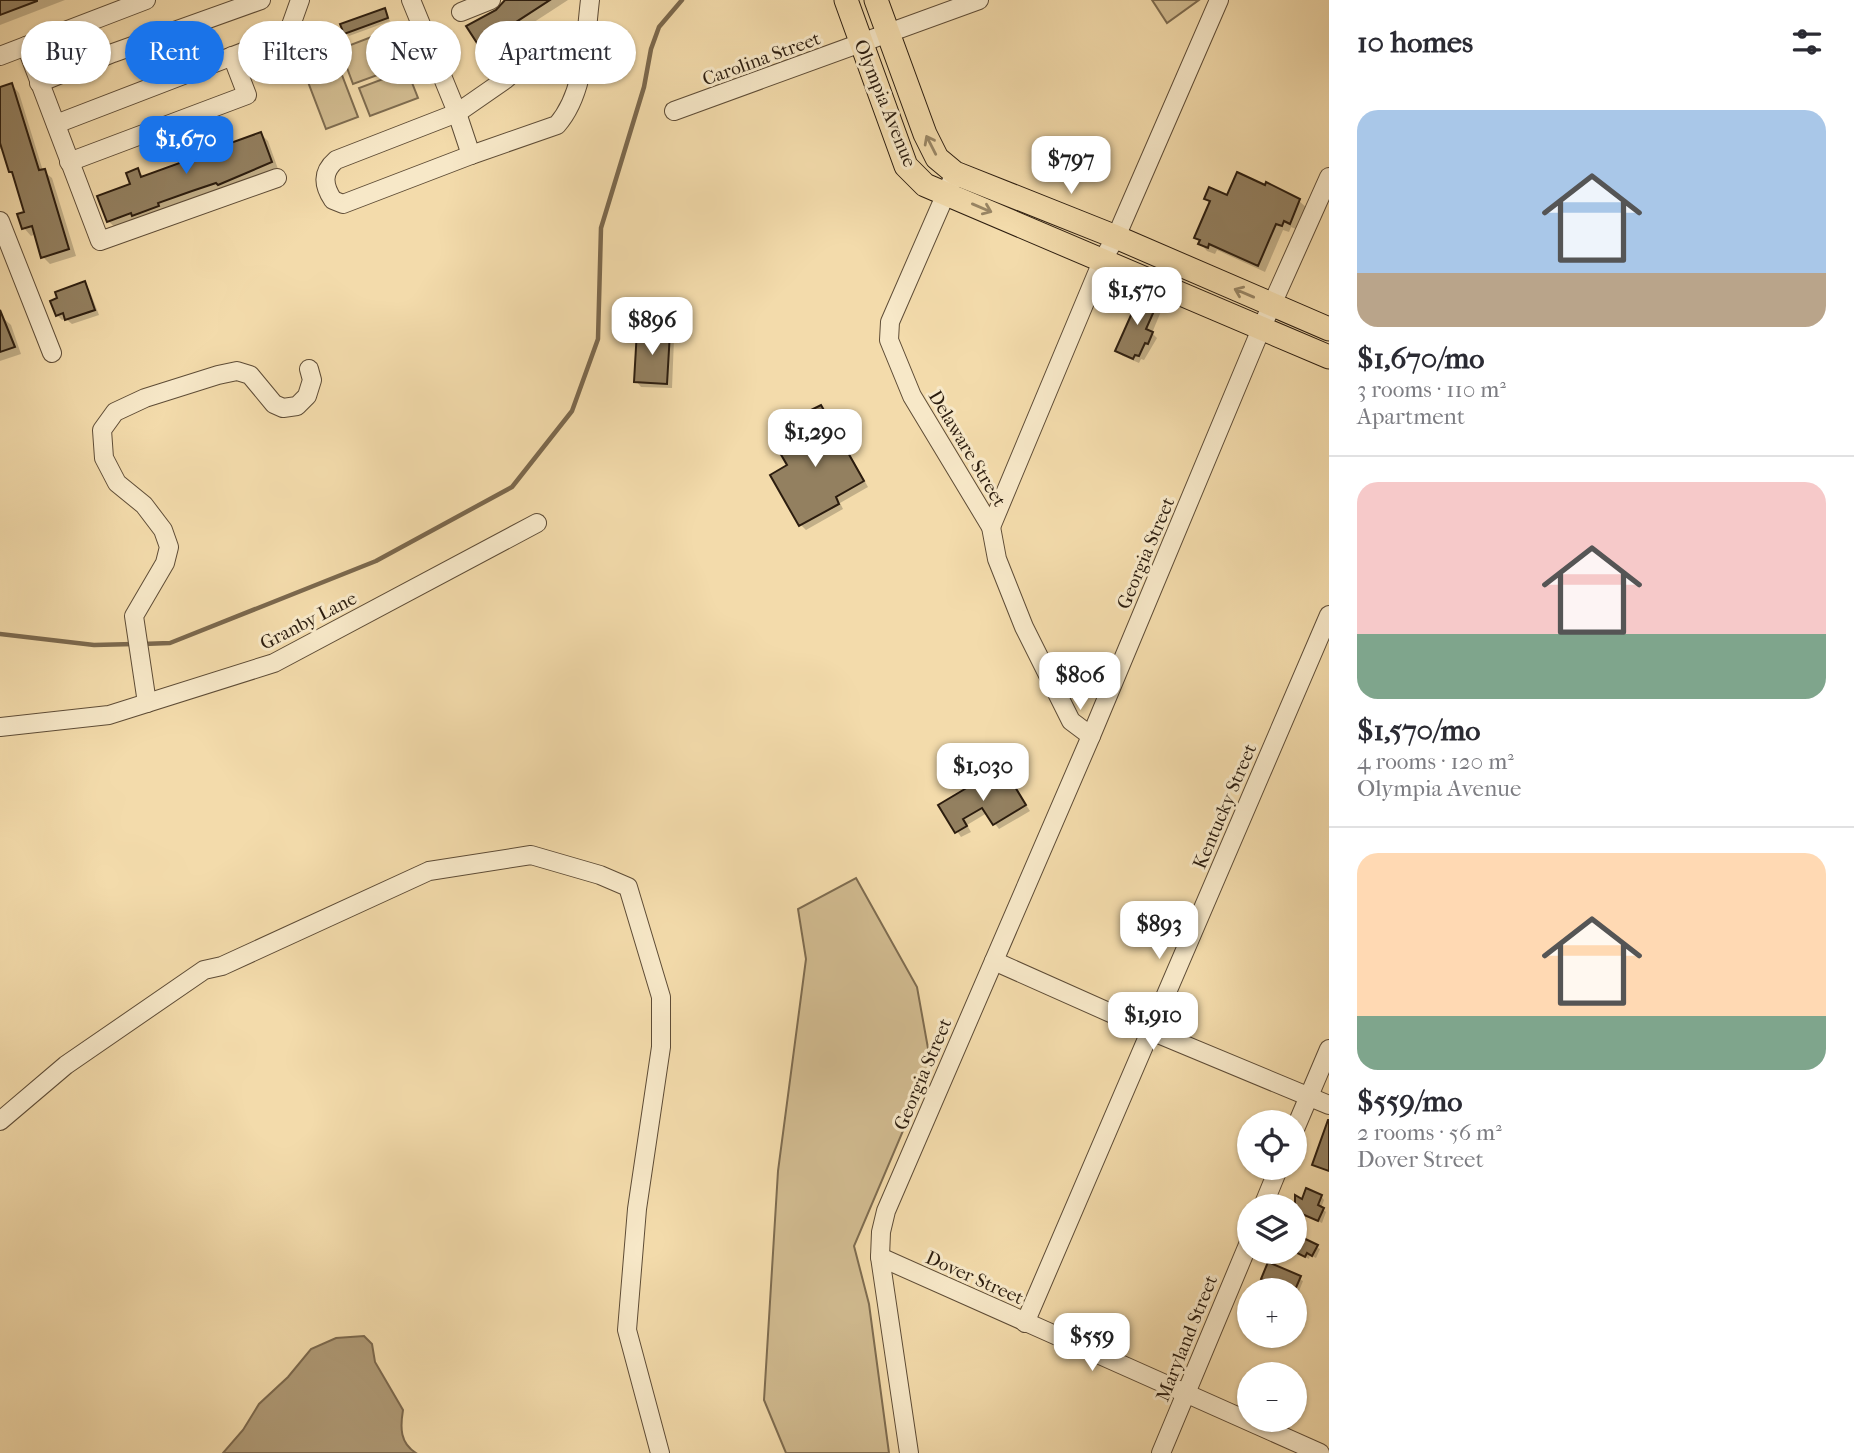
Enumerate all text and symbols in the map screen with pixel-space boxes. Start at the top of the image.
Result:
chip: Buy [21,21,111,84]
chip: Rent [125,21,224,84]
chip: Filters [238,21,352,84]
chip: New [366,21,461,84]
chip: Apartment [475,21,636,84]
icon: filters [1788,23,1826,61]
text: 10 homes [1357,25,1473,60]
street label: Carolina Street [699,27,824,90]
street label: Olympia Avenue [849,36,921,170]
pin: $1,670 [129,116,243,176]
text: $1,670 [155,125,217,152]
one-way arrow [923,136,937,156]
pin: $797 [1030,136,1112,196]
text: $797 [1048,145,1094,172]
icon: home [1529,155,1655,281]
one-way arrow [970,202,992,215]
pin: $1,570 [1080,268,1194,327]
text: $1,570 [1108,276,1166,303]
one-way arrow [1234,286,1255,299]
pin: $896 [611,298,693,357]
text: $896 [628,306,676,333]
text: $1,670/mo [1357,341,1485,376]
text: 3 rooms · 110 m² [1357,376,1506,403]
street label: Delaware Street [924,386,1011,511]
text: Apartment [1357,403,1465,430]
pin: $1,290 [758,410,872,469]
text: $1,290 [784,418,846,445]
street label: Georgia Street [1113,494,1179,613]
icon: home [1529,527,1655,653]
street label: Granby Lane [256,587,360,655]
pin: $806 [1039,652,1121,712]
text: $806 [1055,661,1105,688]
text: $1,570/mo [1357,713,1480,748]
street label: Kentucky Street [1189,740,1261,872]
pin: $1,030 [926,744,1040,803]
text: 4 rooms · 120 m² [1357,748,1514,775]
text: $1,030 [953,752,1013,779]
text: Olympia Avenue [1357,775,1521,802]
icon: home [1529,898,1655,1024]
pin: $893 [1118,902,1200,961]
text: $893 [1136,910,1182,937]
pin: $1,910 [1096,992,1210,1052]
text: $1,910 [1124,1001,1182,1028]
street label: Georgia Street [890,1015,956,1134]
text: $559/mo [1357,1084,1462,1119]
map controls [1237,1110,1307,1432]
button: locate [1237,1110,1307,1180]
text: 2 rooms · 56 m² [1357,1119,1502,1146]
text: Dover Street [1357,1146,1484,1173]
button: layers [1237,1194,1307,1264]
street label: Dover Street [922,1247,1027,1309]
street label: Maryland Street [1152,1272,1222,1405]
button: + [1237,1278,1307,1348]
pin: $559 [1051,1314,1133,1373]
text: $559 [1070,1322,1114,1349]
button: − [1237,1362,1307,1432]

